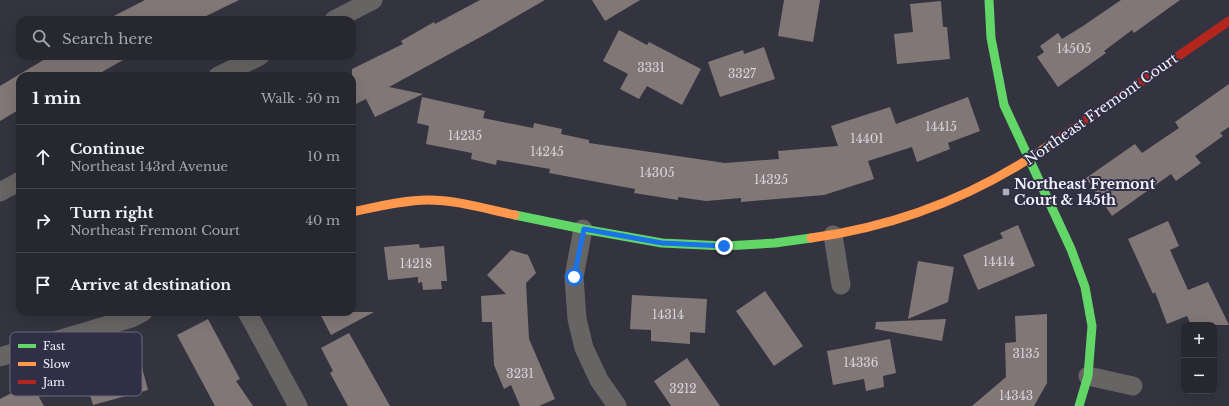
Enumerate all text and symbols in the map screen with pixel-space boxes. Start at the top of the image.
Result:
search box [16,16,356,60]
icon: search [30,27,52,49]
text: Search here [62,29,153,48]
house number: 14505 [1057,41,1091,56]
street label: Northeast Fremont Court [1021,49,1182,169]
house number: 3331 [637,60,665,75]
house number: 3327 [728,66,757,81]
text: 1 min [32,88,81,109]
text: Walk · 50 m [261,90,340,107]
house number: 14415 [925,119,957,134]
house number: 14235 [448,128,482,143]
house number: 14401 [850,131,884,146]
text: Continue [70,139,145,158]
house number: 14245 [530,144,564,159]
icon: ahead [32,146,54,168]
text: 10 m [307,148,340,165]
text: Northeast 143rd Avenue [70,158,228,175]
house number: 14305 [639,165,675,180]
house number: 14325 [754,172,788,187]
place label: Northeast Fremont Court & 145th [1014,175,1156,209]
marker: Northeast Fremont Court & 145th [1001,187,1011,197]
text: Turn right [70,203,153,222]
icon: right [32,210,54,232]
text: 40 m [305,212,340,229]
text: Northeast Fremont Court [70,222,240,239]
route end [715,237,733,255]
house number: 14414 [983,254,1015,269]
house number: 14218 [400,256,432,271]
route start [565,268,583,286]
icon: arrive [32,274,54,296]
text: Arrive at destination [70,275,231,294]
house number: 14314 [652,307,684,322]
map controls [1181,322,1217,394]
button: + [1181,322,1217,358]
legend [10,332,142,396]
text: Fast [43,339,66,353]
house number: 3135 [1013,346,1040,361]
house number: 14336 [844,355,879,370]
text: Slow [43,357,71,371]
button: − [1181,358,1217,394]
house number: 3231 [506,366,534,381]
text: Jam [41,375,65,389]
house number: 3212 [669,381,697,396]
house number: 14343 [999,388,1033,403]

